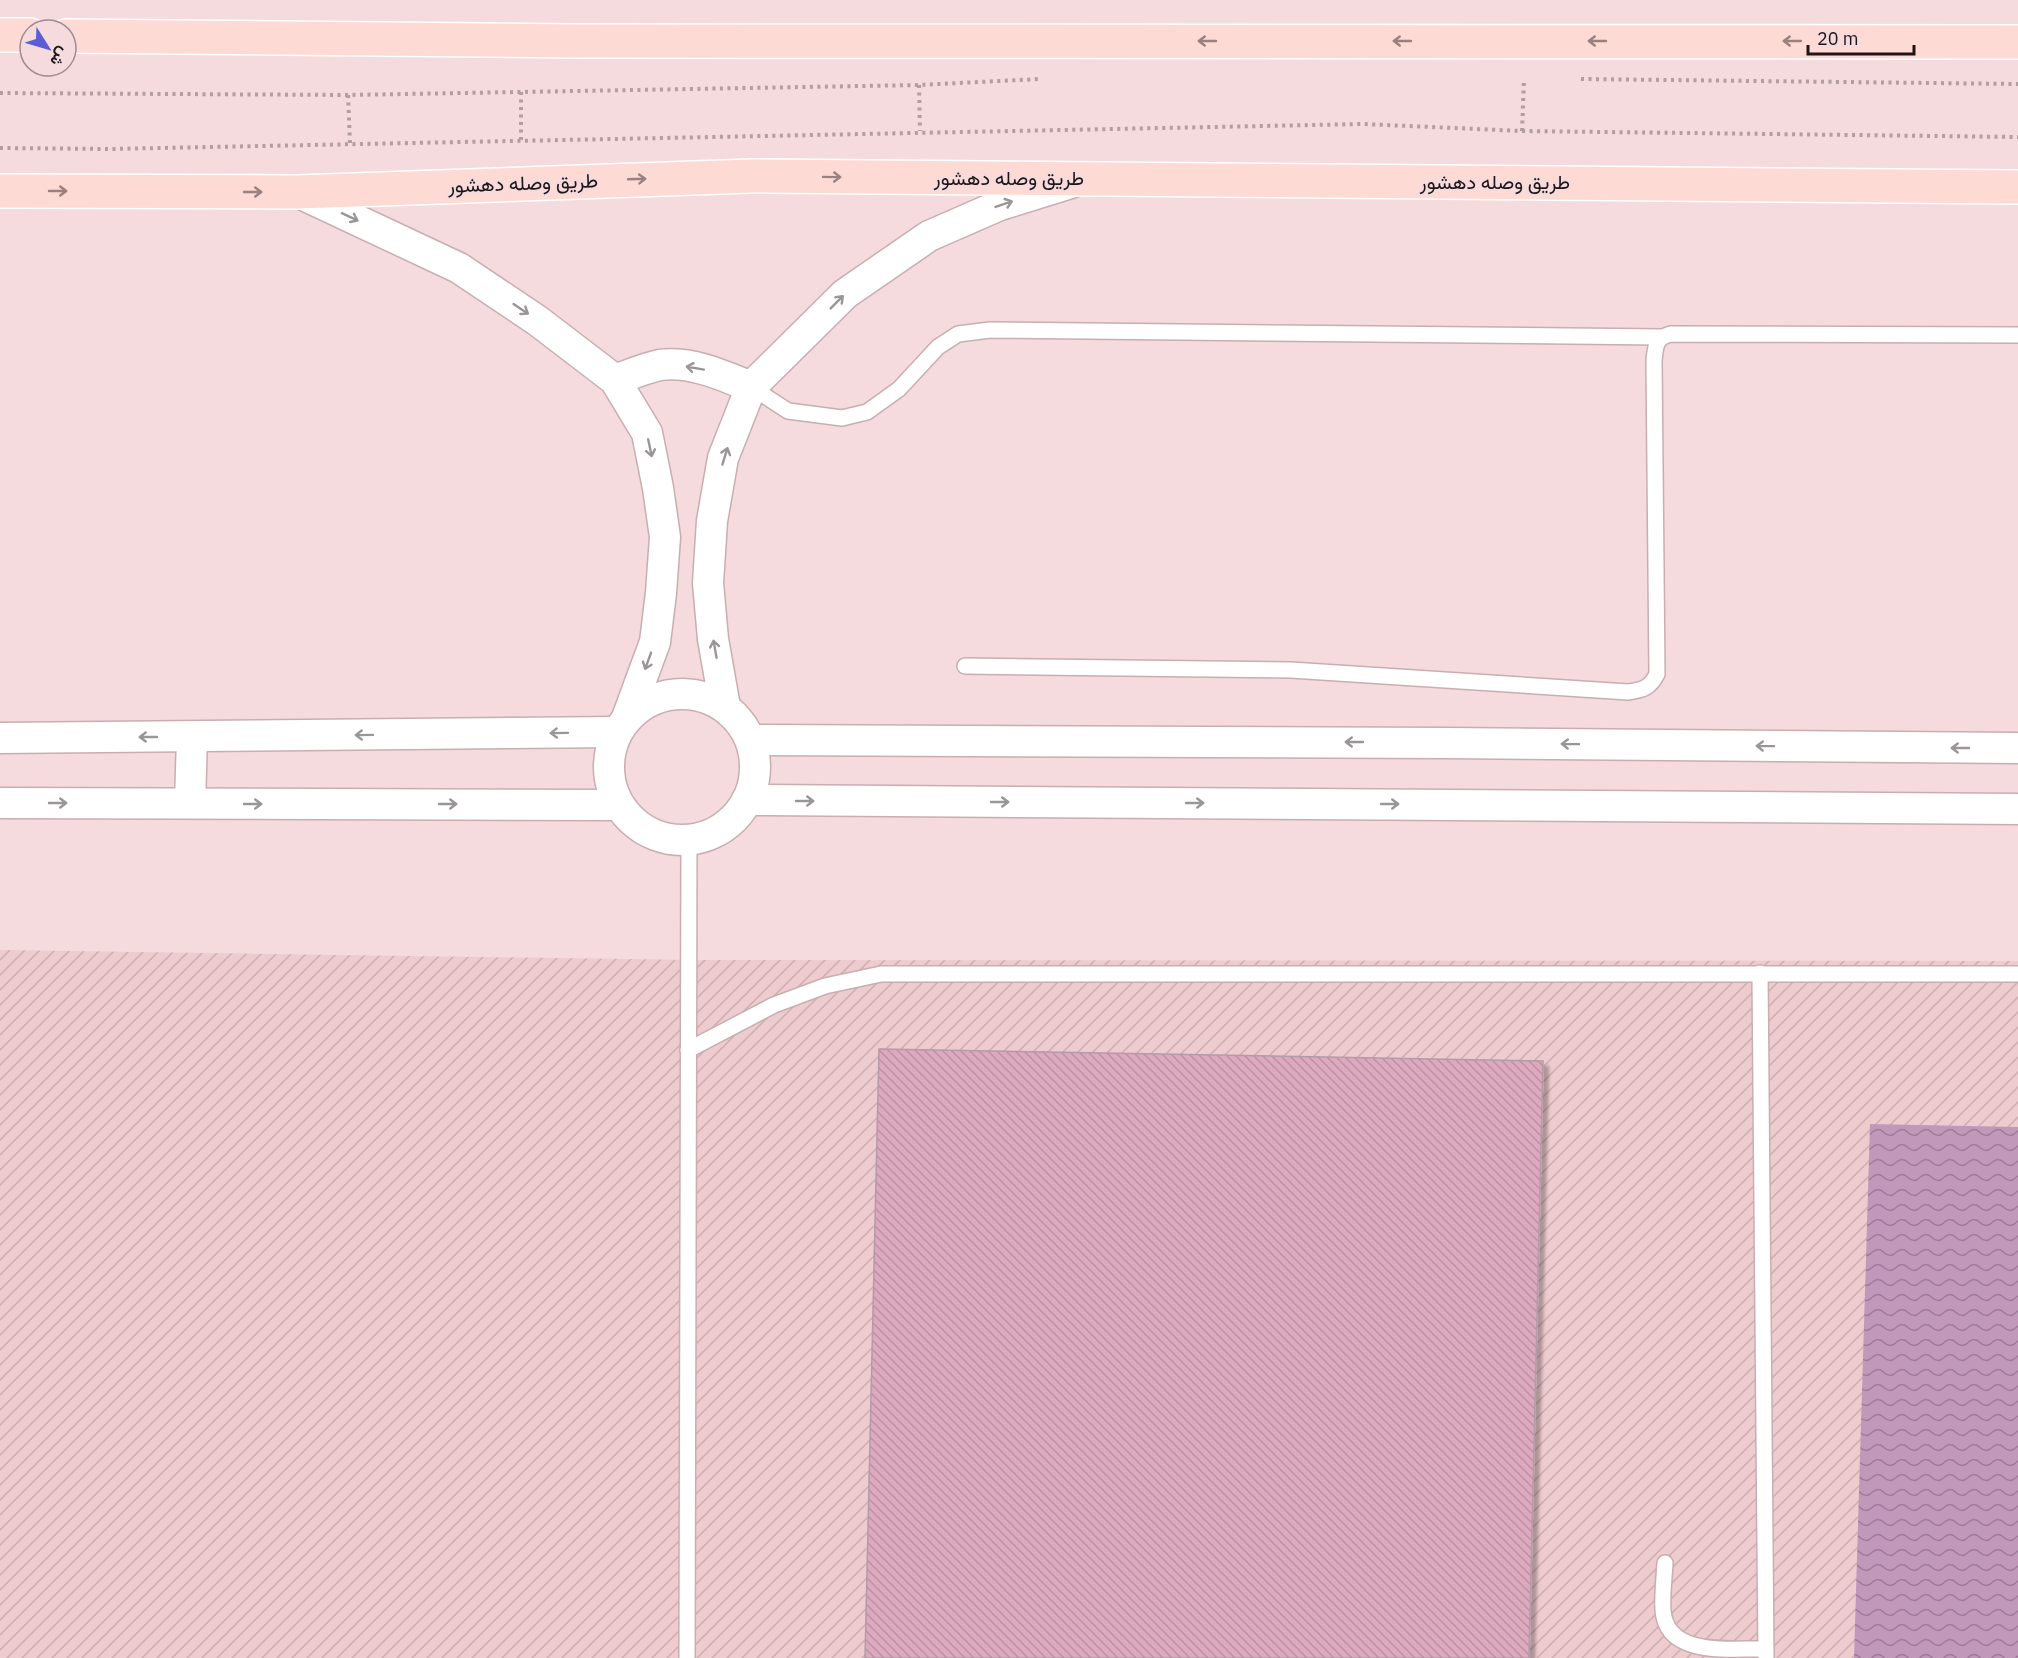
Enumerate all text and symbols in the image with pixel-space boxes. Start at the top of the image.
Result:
north arrow [18,18,78,78]
scale bar [1808,18,1914,56]
text: 20 m [1817,27,1859,50]
one-way arrow [1197,35,1217,47]
one-way arrow [1392,35,1412,47]
one-way arrow [1587,35,1607,47]
one-way arrow [1782,35,1802,47]
text: ش [46,43,74,71]
street label: طريق وصله دهشور [933,164,1084,191]
street label: طريق وصله دهشور [446,166,599,199]
street label: طريق وصله دهشور [1419,168,1570,195]
one-way arrow [822,171,842,183]
one-way arrow [627,173,647,184]
one-way arrow [48,185,68,197]
one-way arrow [243,186,263,198]
one-way arrow [994,198,1013,209]
one-way arrow [340,212,358,223]
one-way arrow [829,295,844,309]
one-way arrow [512,303,528,315]
one-way arrow [686,362,706,373]
one-way arrow [645,438,656,457]
one-way arrow [720,447,731,466]
one-way arrow [709,640,720,660]
one-way arrow [641,651,652,670]
one-way arrow [549,727,569,738]
one-way arrow [354,729,374,741]
one-way arrow [138,731,158,743]
one-way arrow [1344,736,1364,748]
one-way arrow [1560,738,1580,750]
one-way arrow [1755,740,1775,752]
one-way arrow [1950,742,1970,754]
one-way arrow [795,795,815,806]
one-way arrow [990,796,1010,808]
one-way arrow [48,797,68,809]
one-way arrow [1185,797,1205,809]
one-way arrow [243,798,263,810]
one-way arrow [438,798,458,810]
one-way arrow [1380,798,1400,810]

